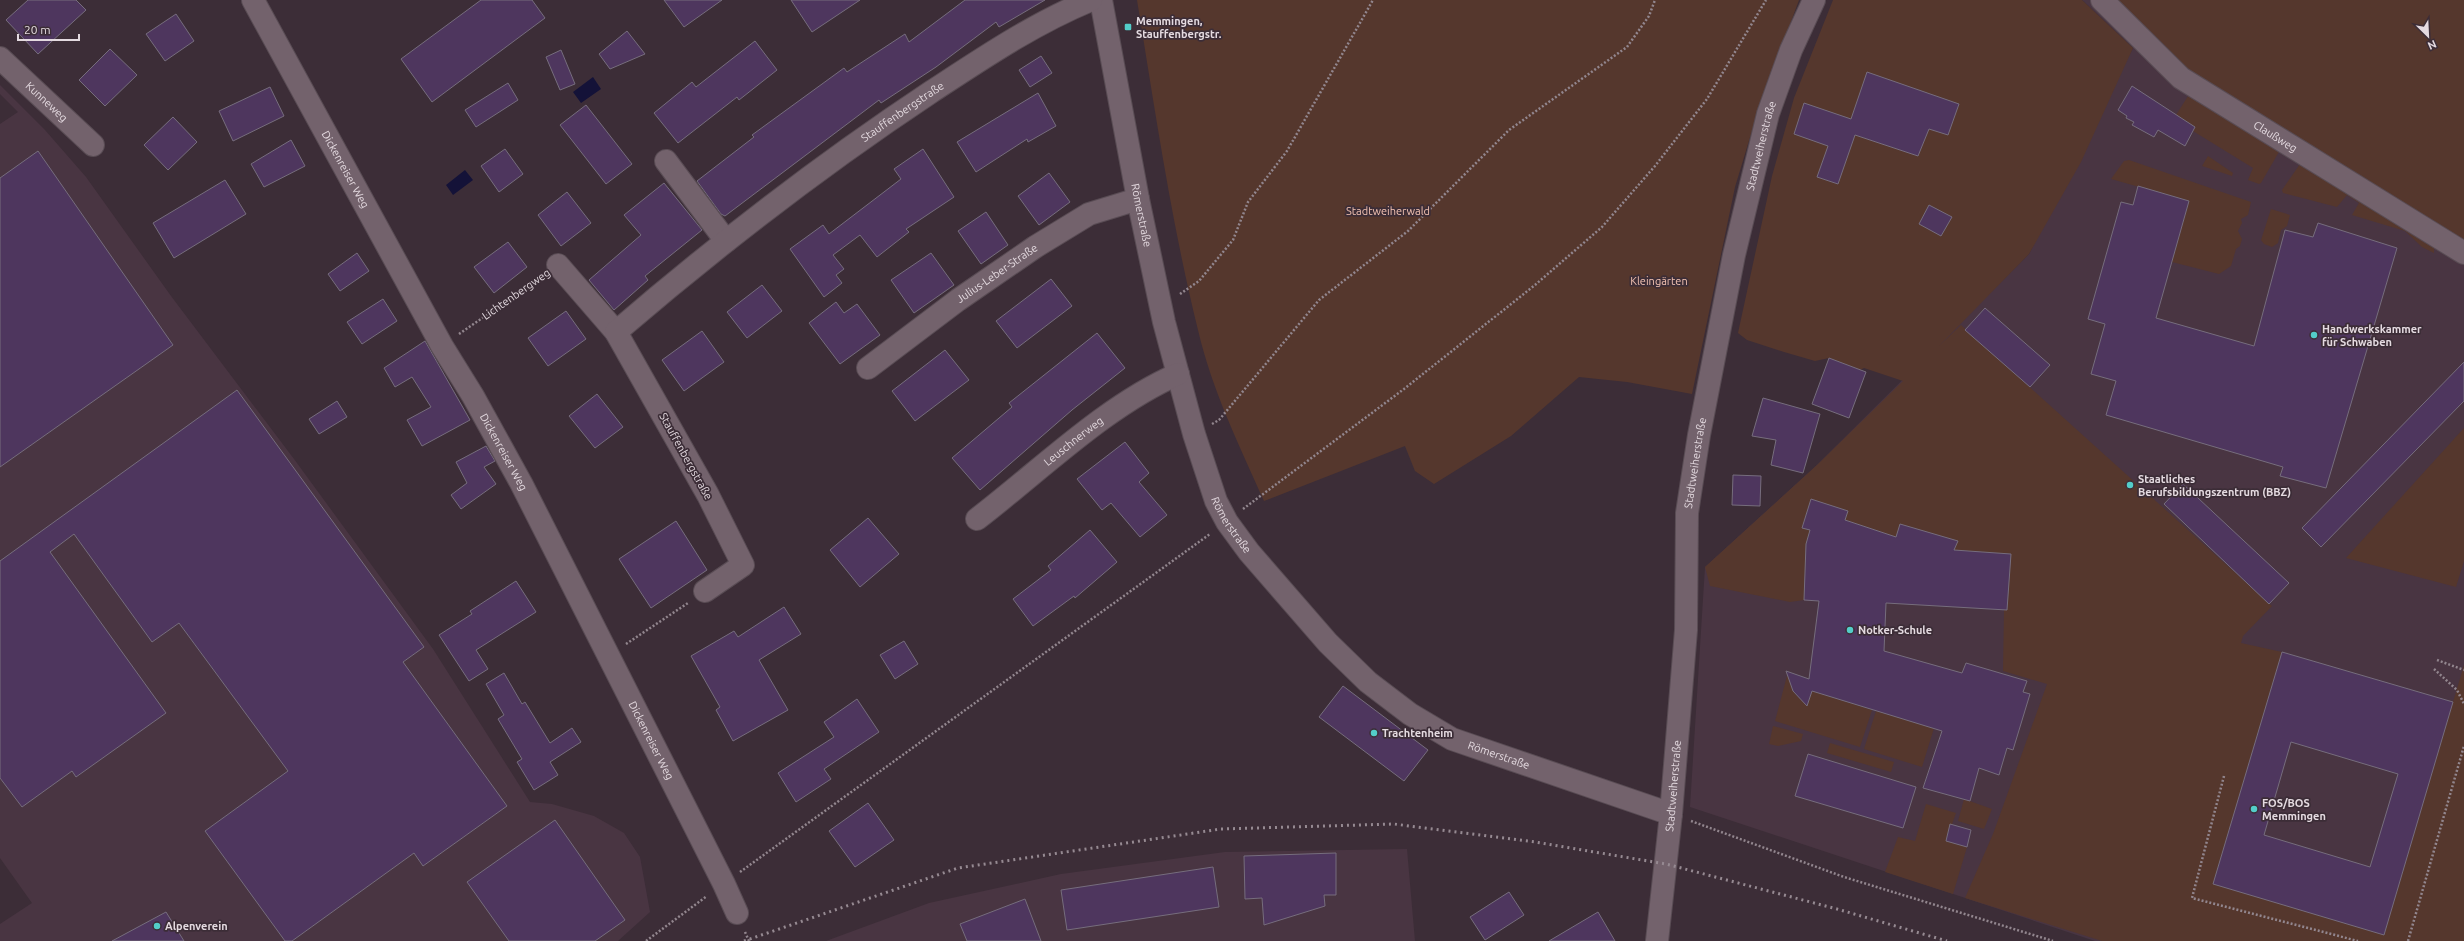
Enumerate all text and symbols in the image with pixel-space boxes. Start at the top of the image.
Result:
place label: Memmingen, Stauffenbergstr. [1136,15,1222,40]
scale bar [18,16,79,42]
north arrow [2408,16,2448,56]
marker: Memmingen, Stauffenbergstr. [1123,22,1133,32]
text: 20 m [24,23,51,36]
text: N [2426,38,2438,52]
street label: Kunneweg [23,79,70,124]
street label: Stauffenbergstraße [859,79,946,144]
street label: Stadtweiherstraße [1744,99,1778,192]
street label: Claußweg [2251,118,2299,154]
street label: Dickenreiser Weg [320,129,371,210]
street label: Römerstraße [1129,182,1154,248]
park label: Stadtweiherwald [1346,205,1430,217]
street label: Julius-Leber-Straße [954,241,1040,305]
street label: Lichtenbergweg [480,266,552,322]
park label: Kleingärten [1630,275,1688,287]
place label: Handwerkskammer für Schwaben [2322,323,2422,348]
marker: Handwerkskammer für Schwaben [2309,330,2319,340]
street label: Dickenreiser Weg [478,411,530,493]
street label: Stauffenbergstraße [657,411,715,501]
street label: Leuschnerweg [1041,414,1105,468]
street label: Stadtweiherstraße [1682,416,1708,509]
place label: Staatliches Berufsbildungszentrum (BBZ) [2138,473,2291,499]
marker: Staatliches Berufsbildungszentrum (BBZ) [2125,480,2135,490]
street label: Römerstraße [1209,495,1254,555]
place label: Notker-Schule [1858,624,1932,636]
marker: Notker-Schule [1845,625,1855,635]
street label: Dickenreiser Weg [626,699,676,782]
place label: Trachtenheim [1382,727,1453,739]
marker: Trachtenheim [1369,728,1379,738]
street label: Römerstraße [1466,739,1531,771]
street label: Stadtweiherstraße [1663,740,1683,832]
place label: FOS/BOS Memmingen [2262,797,2326,822]
marker: FOS/BOS Memmingen [2249,804,2259,814]
place label: Alpenverein [165,920,228,932]
marker: Alpenverein [152,921,162,931]

